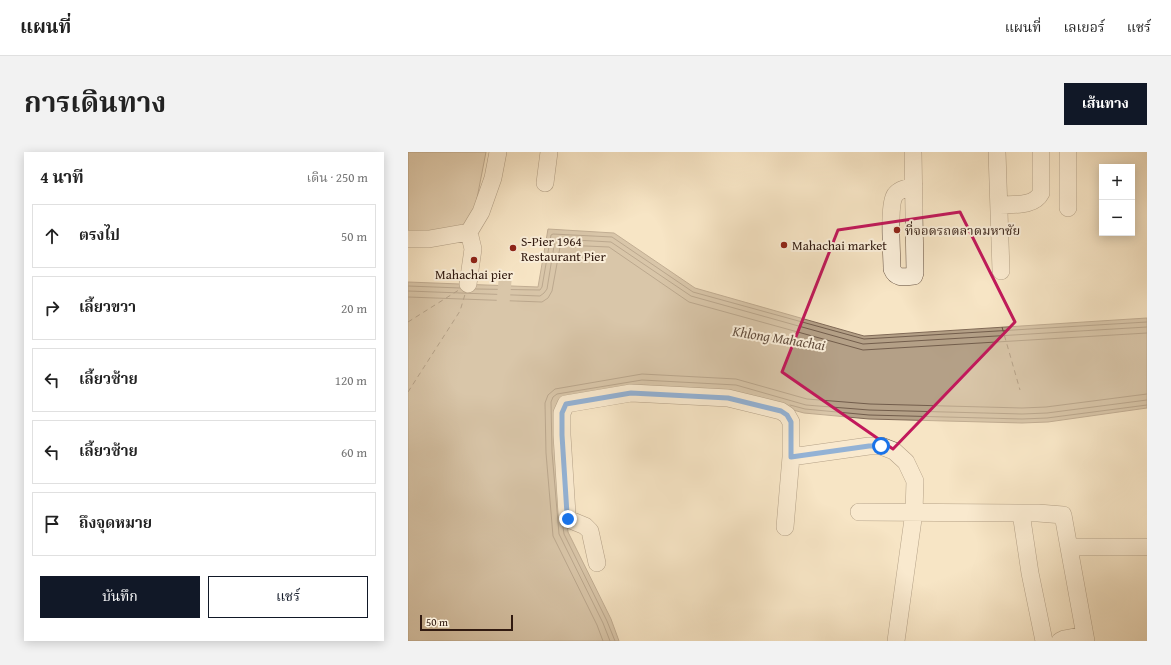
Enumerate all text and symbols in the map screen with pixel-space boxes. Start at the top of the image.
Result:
text: แผนที่ [20,12,71,40]
text: แผนที่ [1005,17,1041,37]
text: เลเยอร์ [1063,17,1105,37]
text: แชร์ [1127,17,1151,37]
text: การเดินทาง [24,81,166,122]
button: เส้นทาง [1064,83,1147,125]
text: 4 นาที [40,164,84,189]
map controls [1099,164,1135,236]
button: + [1099,164,1135,200]
text: เดิน · 250 m [307,168,368,187]
button: − [1099,200,1135,236]
place label: ที่จอดรถตลาดมหาชัย [905,221,1020,240]
text: ตรงไป [79,224,120,245]
icon: ahead [41,225,63,247]
marker: ที่จอดรถตลาดมหาชัย [892,225,902,235]
text: 50 m [341,227,367,246]
place label: S-Pier 1964 Restaurant Pier [521,232,606,266]
place label: Mahachai market [792,236,887,255]
marker: Mahachai market [779,240,789,250]
marker: S-Pier 1964 Restaurant Pier [508,243,518,253]
marker: Mahachai pier [469,255,479,265]
place label: Mahachai pier [435,265,514,284]
text: เลี้ยวขวา [79,296,136,317]
icon: right [41,297,63,319]
text: 20 m [341,299,367,318]
water label: Khlong Mahachai [730,321,827,355]
text: เลี้ยวซ้าย [79,368,138,389]
icon: left [41,369,63,391]
text: 120 m [335,371,367,390]
route start [872,437,890,455]
text: เลี้ยวซ้าย [79,440,138,461]
icon: left [41,441,63,463]
text: 60 m [341,443,367,462]
route end [559,510,577,528]
text: ถึงจุดหมาย [79,512,152,533]
icon: arrive [41,513,63,535]
button: บันทึก [40,576,200,618]
button: แชร์ [208,576,368,618]
scale bar [420,613,513,632]
text: 50 m [426,614,448,630]

